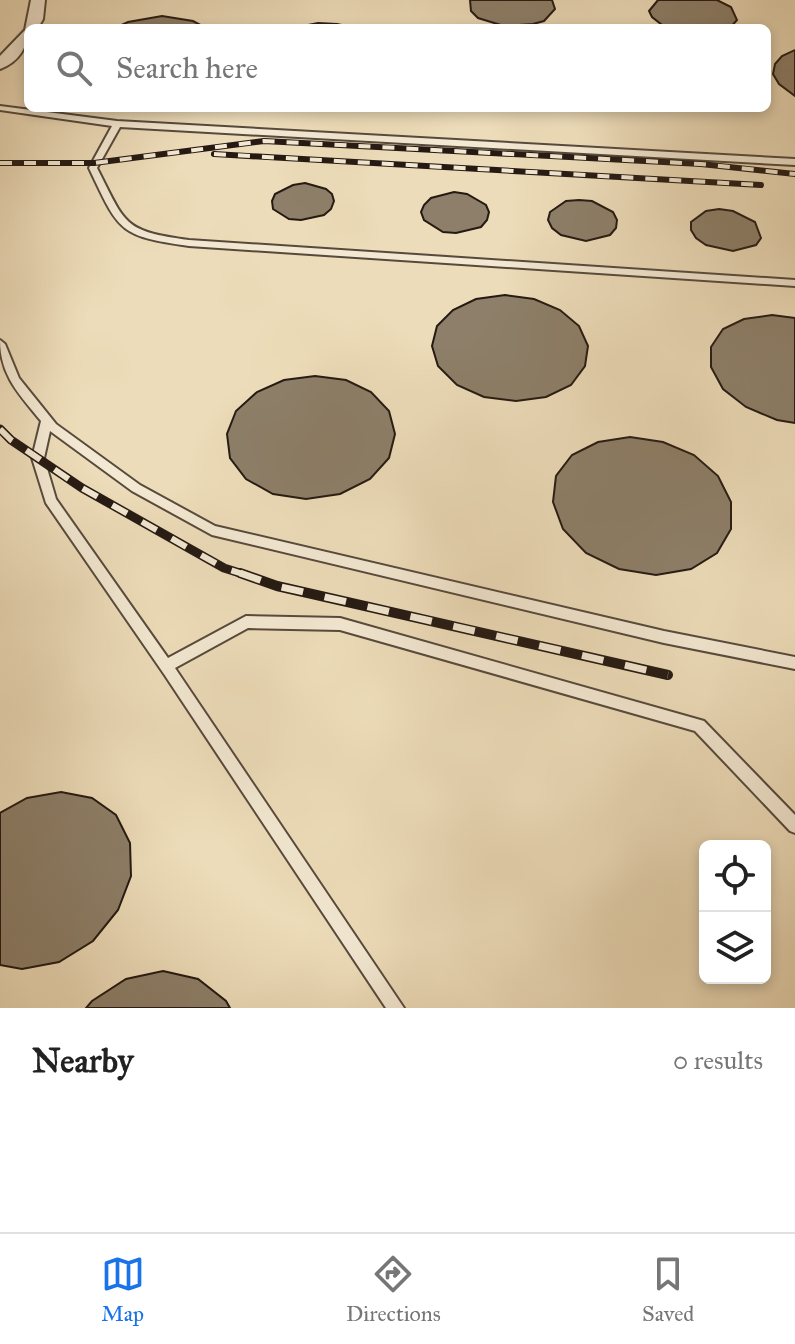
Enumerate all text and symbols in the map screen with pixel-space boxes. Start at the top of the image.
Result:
search box [24,24,771,112]
icon: search [52,46,96,90]
text: Search here [116,50,258,86]
map controls [699,840,771,984]
button: locate [699,840,771,912]
button: layers [699,912,771,984]
text: Nearby [32,1040,134,1081]
text: 0 results [673,1044,763,1076]
tab: Map [101,1252,145,1327]
tab: Directions [346,1252,441,1327]
tab: Saved [642,1252,694,1327]

